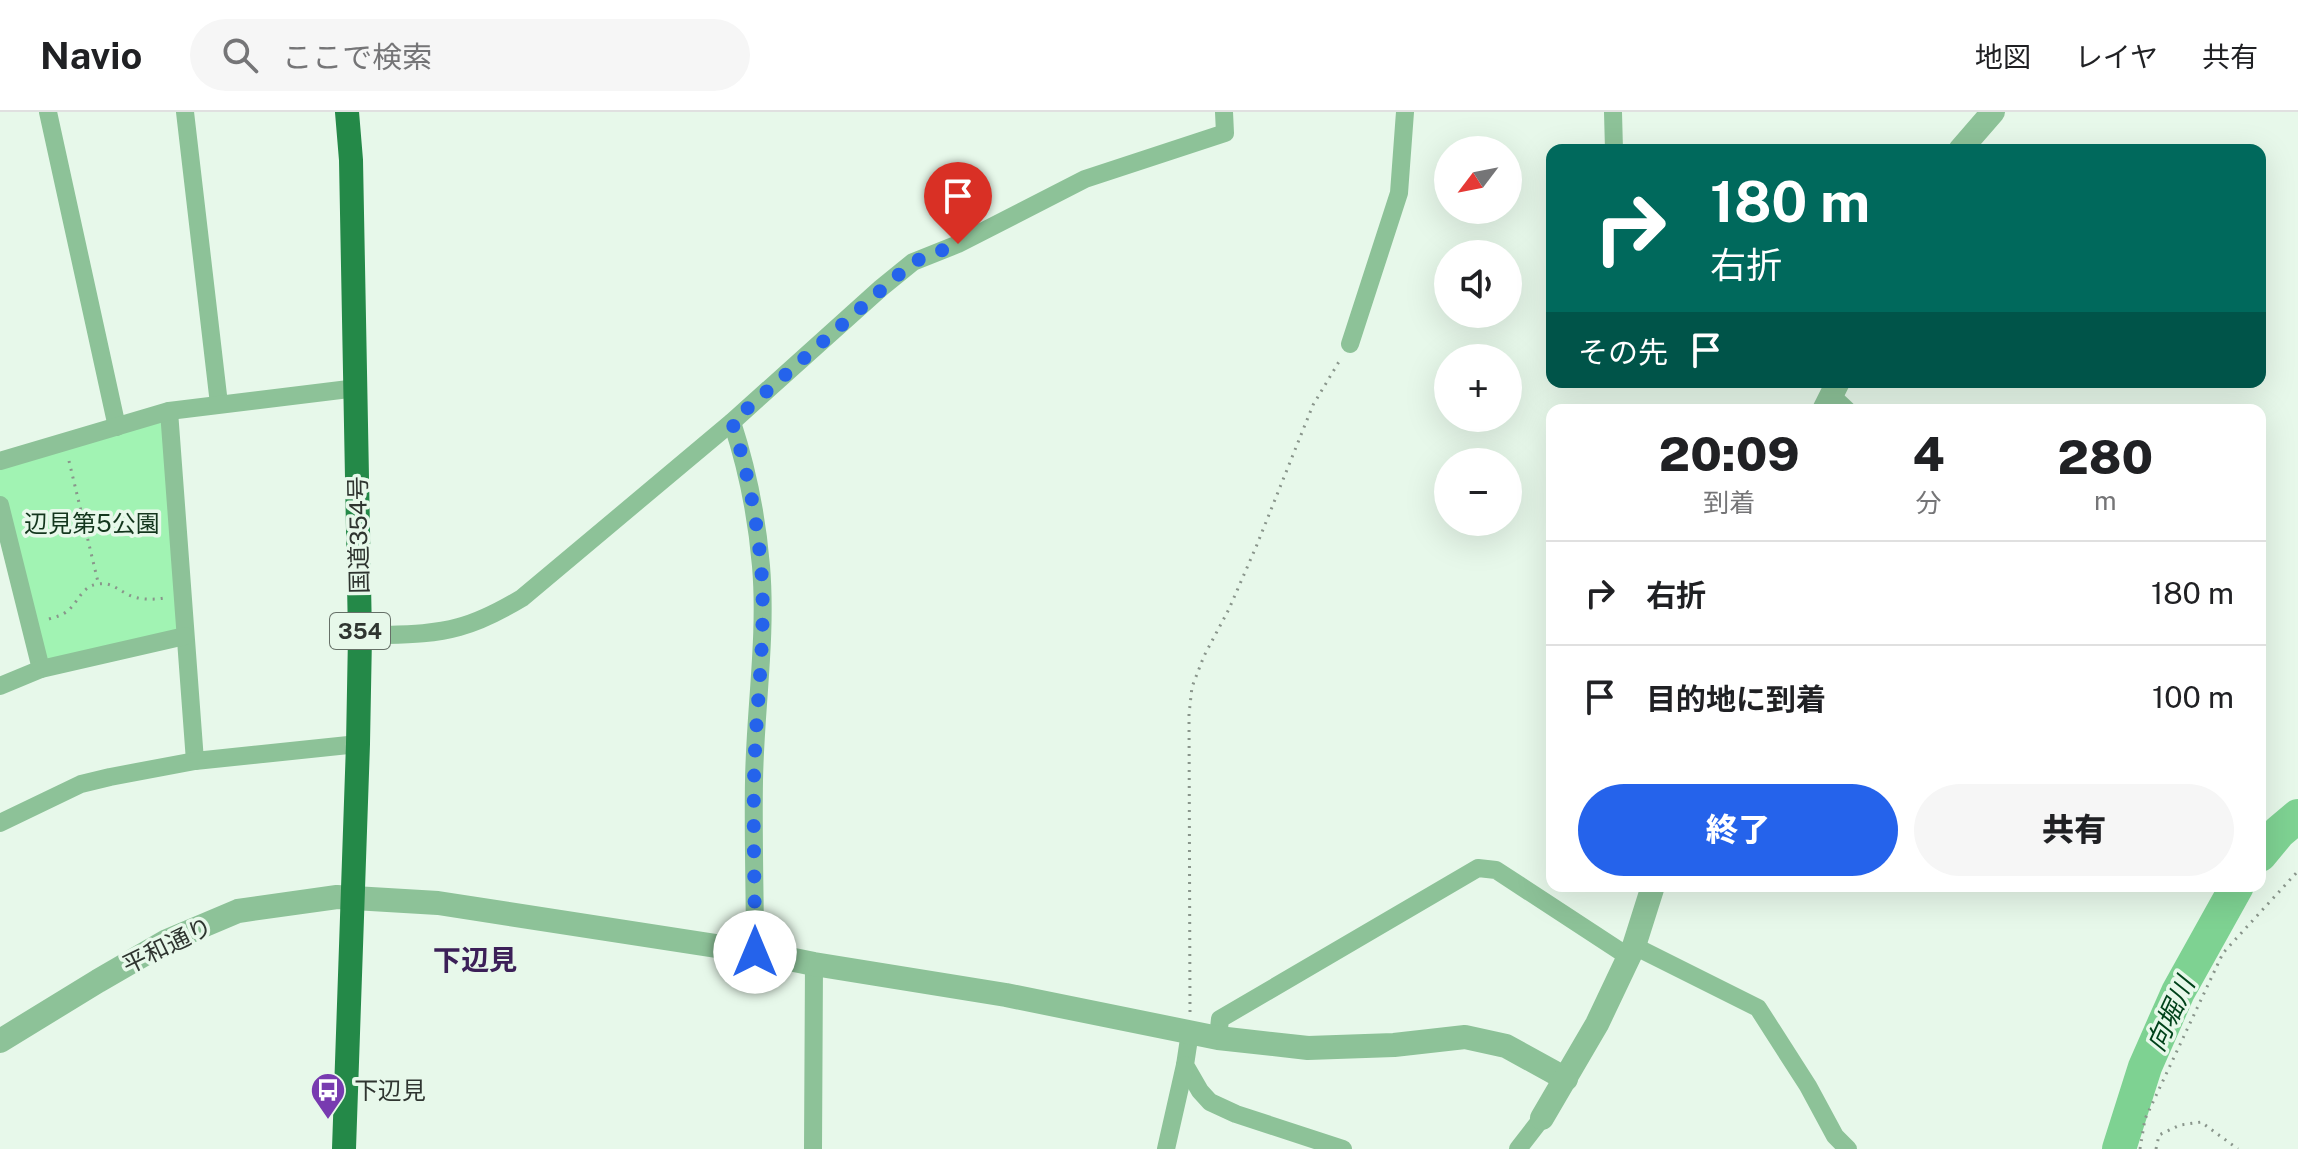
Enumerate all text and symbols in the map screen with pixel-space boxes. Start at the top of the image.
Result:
search box [190,19,750,91]
text: Navio [40,33,142,78]
icon: search [218,33,262,77]
text: ここで検索 [282,39,432,75]
text: 地図 [1975,40,2031,73]
text: レイヤ [2075,40,2158,73]
text: 共有 [2202,40,2258,73]
north arrow [1434,136,1522,224]
map controls [1434,136,1522,536]
pin [924,162,992,244]
text: 180 m [1710,169,1870,235]
icon: arrive [936,174,980,218]
icon: right [1578,176,1682,280]
button: sound [1434,240,1522,328]
text: 右折 [1710,244,1782,286]
icon: arrive [1684,328,1728,372]
text: その先 [1578,334,1668,370]
button: + [1434,344,1522,432]
text: 20:09 [1659,425,1800,482]
text: 4 [1913,425,1945,482]
text: 280 [2058,428,2153,485]
button: − [1434,448,1522,536]
street label: 国道354号 [343,476,373,594]
text: m [2094,485,2117,516]
text: 到着 [1703,487,1755,518]
text: 分 [1916,487,1942,518]
park label: 辺見第5公園 [24,509,160,537]
icon: right [1578,571,1622,615]
text: 180 m [2151,575,2234,611]
text: 右折 [1646,577,1706,613]
road number: 354 [330,613,390,649]
icon: arrive [1578,675,1622,719]
text: 100 m [2152,679,2234,715]
text: 目的地に到着 [1646,681,1826,717]
button: 終了 [1578,784,1898,876]
button: 共有 [1914,784,2234,876]
position arrow [713,910,797,994]
street label: 平和通り [118,911,216,979]
district label: 下辺見 [433,943,517,976]
water label: 向堀川 [2139,969,2202,1056]
bus stop icon: 下辺見 [309,1071,347,1121]
place label: 下辺見 [354,1076,426,1104]

